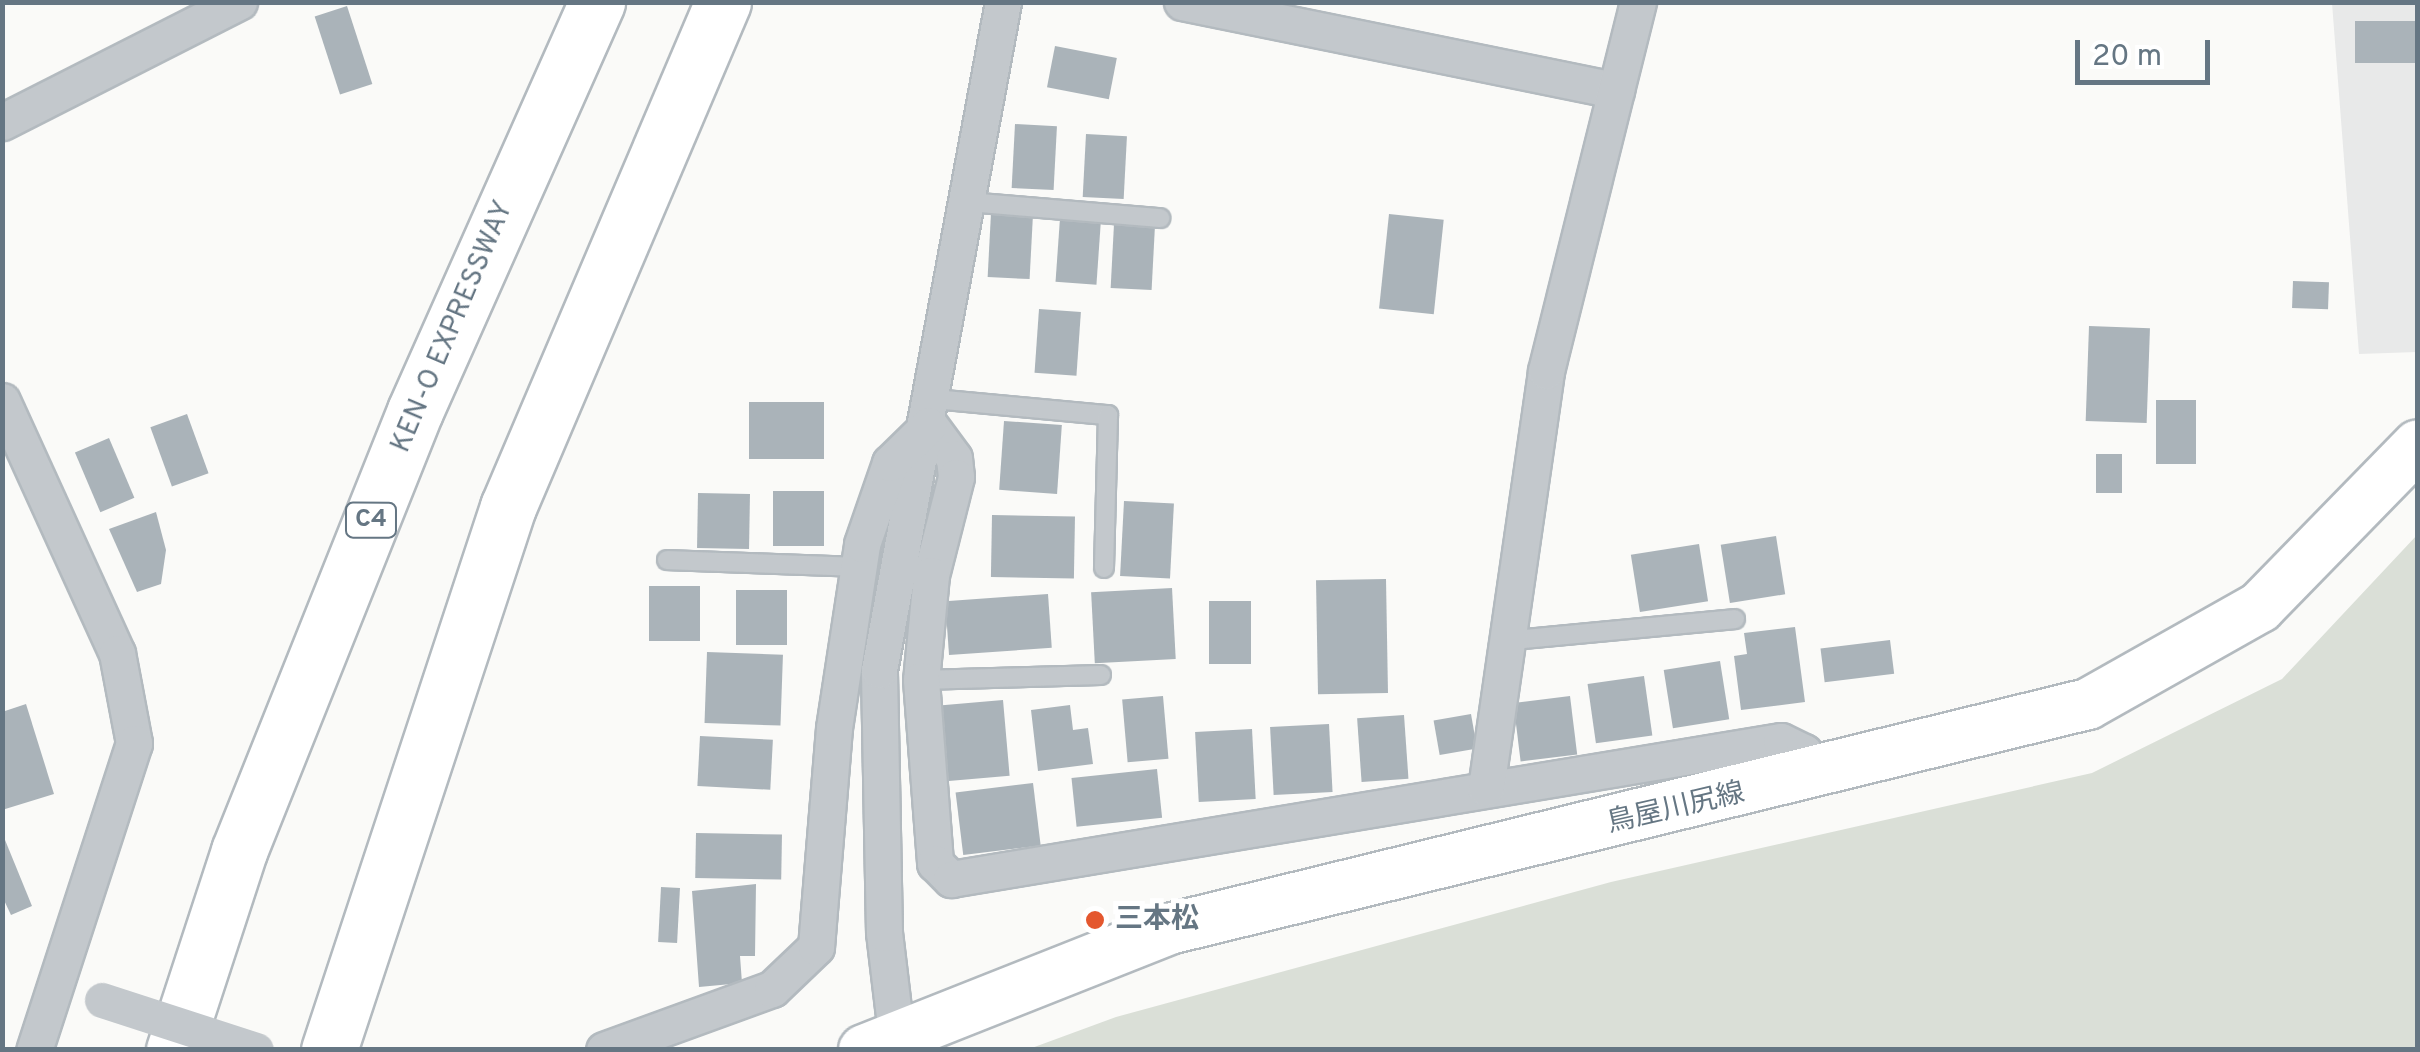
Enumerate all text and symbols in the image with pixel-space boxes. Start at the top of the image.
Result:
scale bar [2080,20,2215,82]
text: 20 m [2092,39,2162,76]
street label: KEN-O EXPRESSWAY [385,196,521,458]
road number: C4 [344,500,398,540]
street label: 鳥屋川尻線 [1604,777,1748,841]
place label: 三本松 [1115,903,1199,937]
marker: 三本松 [1084,909,1106,931]

